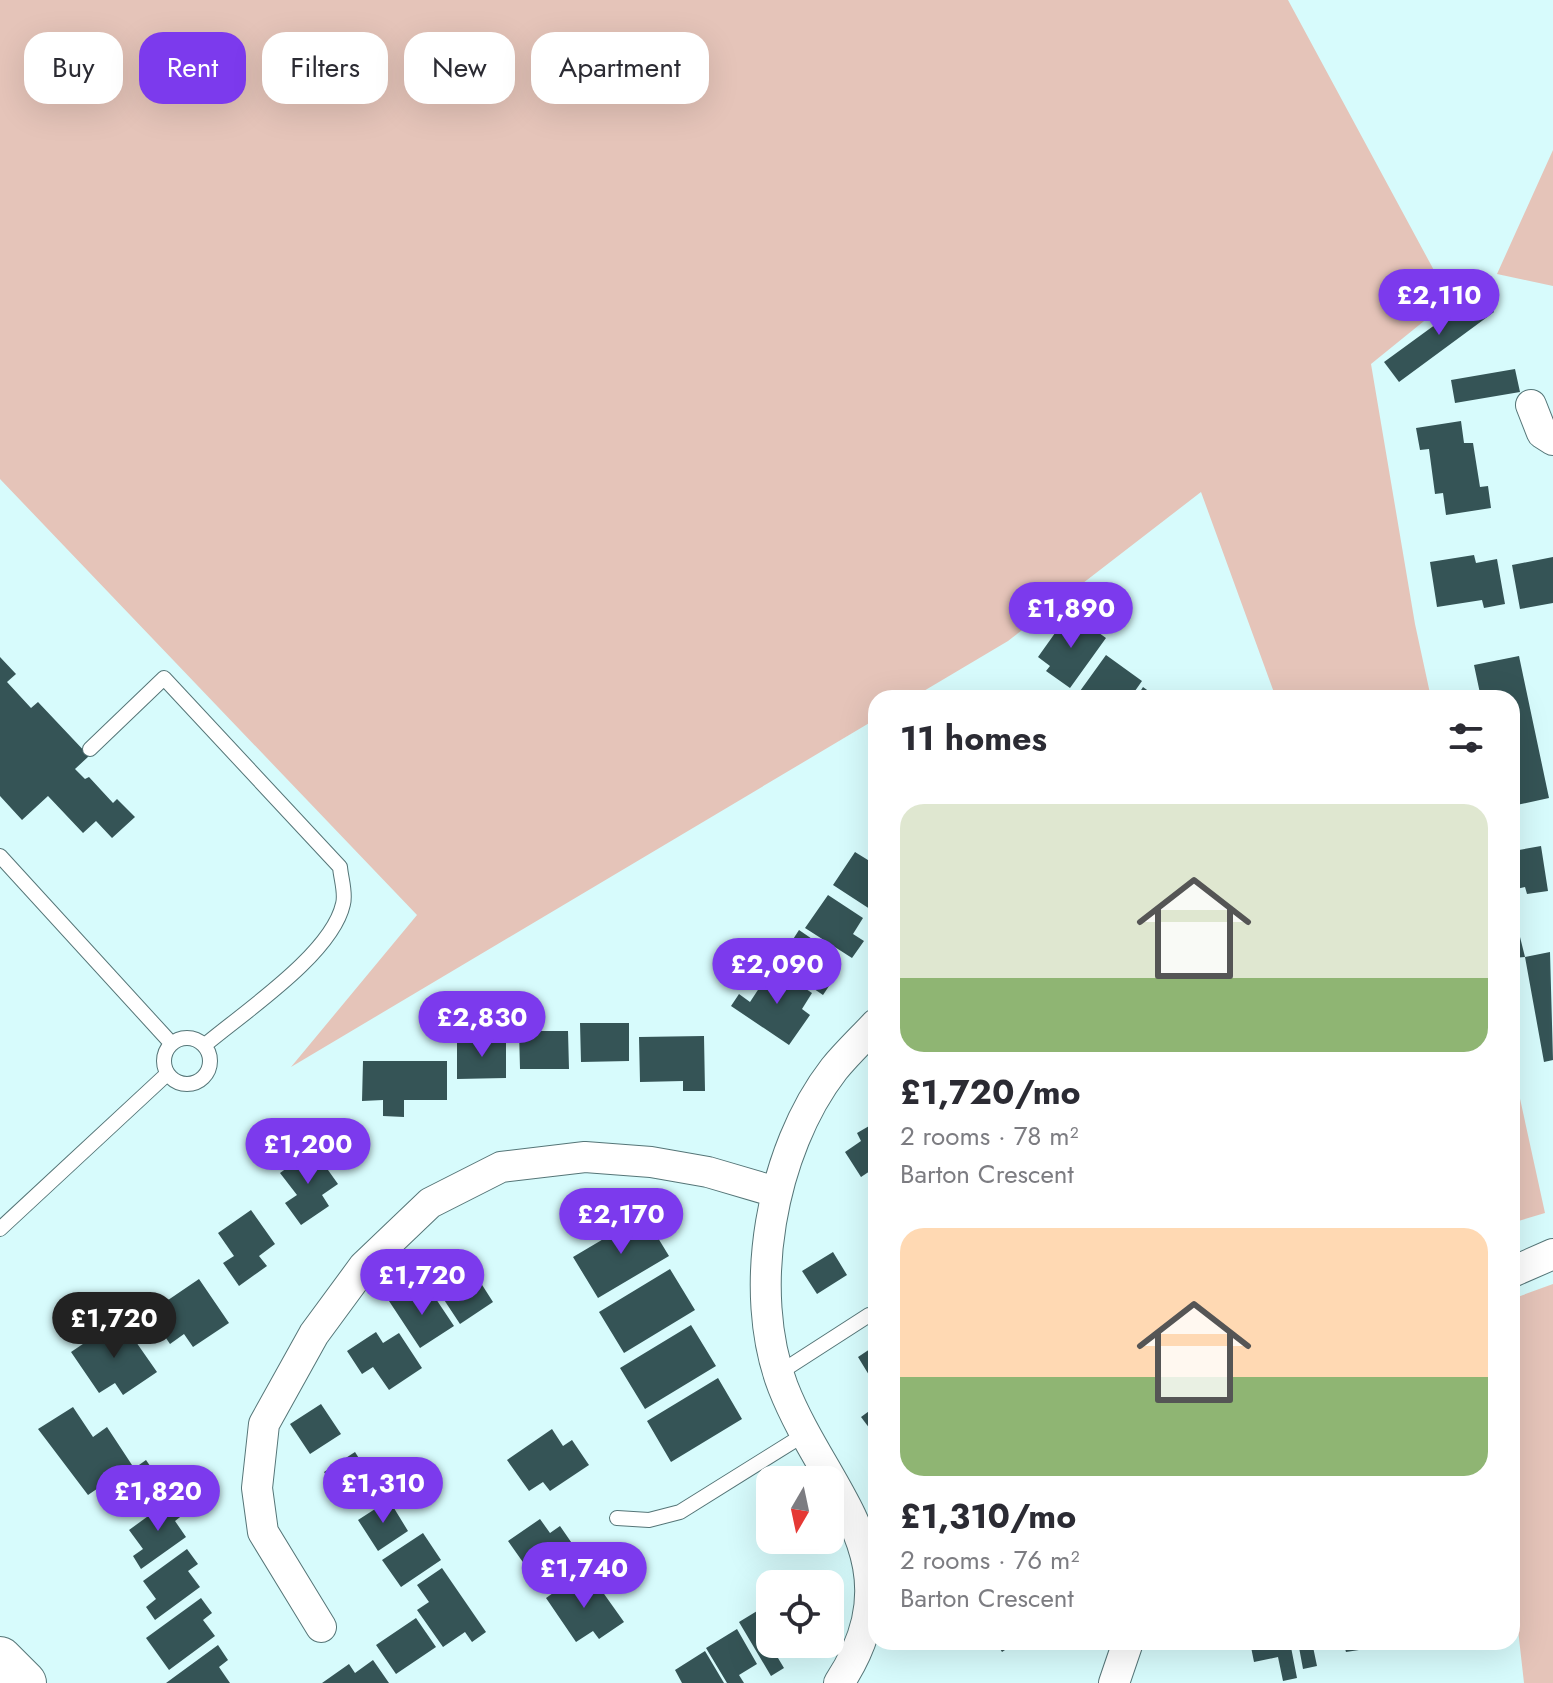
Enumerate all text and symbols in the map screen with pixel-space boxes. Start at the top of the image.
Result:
chip: Buy [24,32,123,104]
chip: Rent [139,32,246,104]
chip: Filters [262,32,388,104]
chip: New [404,32,515,104]
chip: Apartment [531,32,709,104]
pin: £2,110 [1374,269,1504,337]
text: £2,110 [1396,276,1482,314]
pin: £1,890 [1006,582,1136,650]
text: £1,890 [1027,589,1115,627]
text: 11 homes [900,714,1047,763]
icon: filters [1444,716,1488,760]
icon: home [1122,856,1266,1000]
pin: £2,090 [712,938,842,1006]
text: £2,090 [730,945,824,983]
pin: £2,830 [417,991,547,1059]
text: £2,830 [436,998,528,1036]
text: £1,720/mo [900,1068,1081,1117]
text: 2 rooms · 78 m² [900,1117,1079,1155]
pin: £1,200 [243,1118,373,1186]
text: £1,200 [263,1125,353,1163]
text: Barton Crescent [900,1155,1074,1193]
pin: £2,170 [556,1188,686,1256]
text: £2,170 [577,1195,665,1233]
pin: £1,720 [357,1249,487,1317]
text: £1,720 [378,1256,466,1294]
icon: home [1122,1280,1266,1424]
pin: £1,720 [49,1292,179,1360]
text: £1,720 [70,1299,158,1337]
pin: £1,310 [318,1457,448,1525]
text: £1,310 [341,1464,425,1502]
pin: £1,820 [93,1465,223,1533]
north arrow [756,1466,844,1554]
map controls [756,1466,844,1658]
text: £1,820 [114,1472,202,1510]
text: £1,310/mo [900,1492,1076,1541]
text: 2 rooms · 76 m² [900,1541,1079,1579]
pin: £1,740 [519,1542,649,1610]
text: £1,740 [540,1549,628,1587]
button: locate [756,1570,844,1658]
text: Barton Crescent [900,1579,1074,1617]

